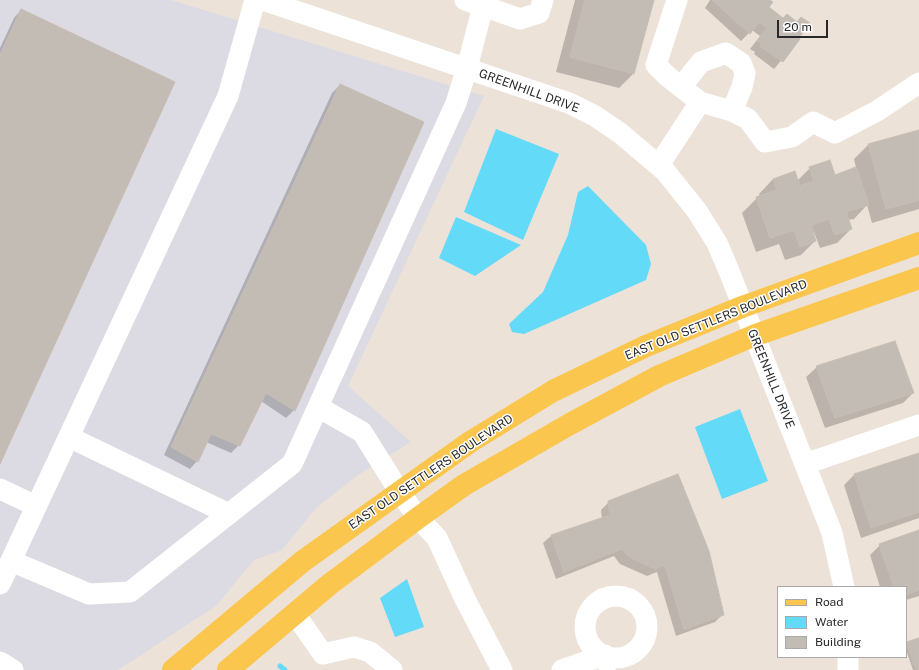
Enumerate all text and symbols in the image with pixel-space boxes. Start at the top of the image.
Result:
scale bar [779,12,830,38]
text: 20 m [784,20,812,34]
street label: GREENHILL DRIVE [477,66,581,116]
street label: EAST OLD SETTLERS BOULEVARD [623,277,809,363]
street label: GREENHILL DRIVE [745,327,797,431]
street label: EAST OLD SETTLERS BOULEVARD [346,411,516,533]
legend [777,586,907,658]
text: Road [815,595,843,609]
text: Water [815,615,848,629]
text: Building [815,635,861,649]

